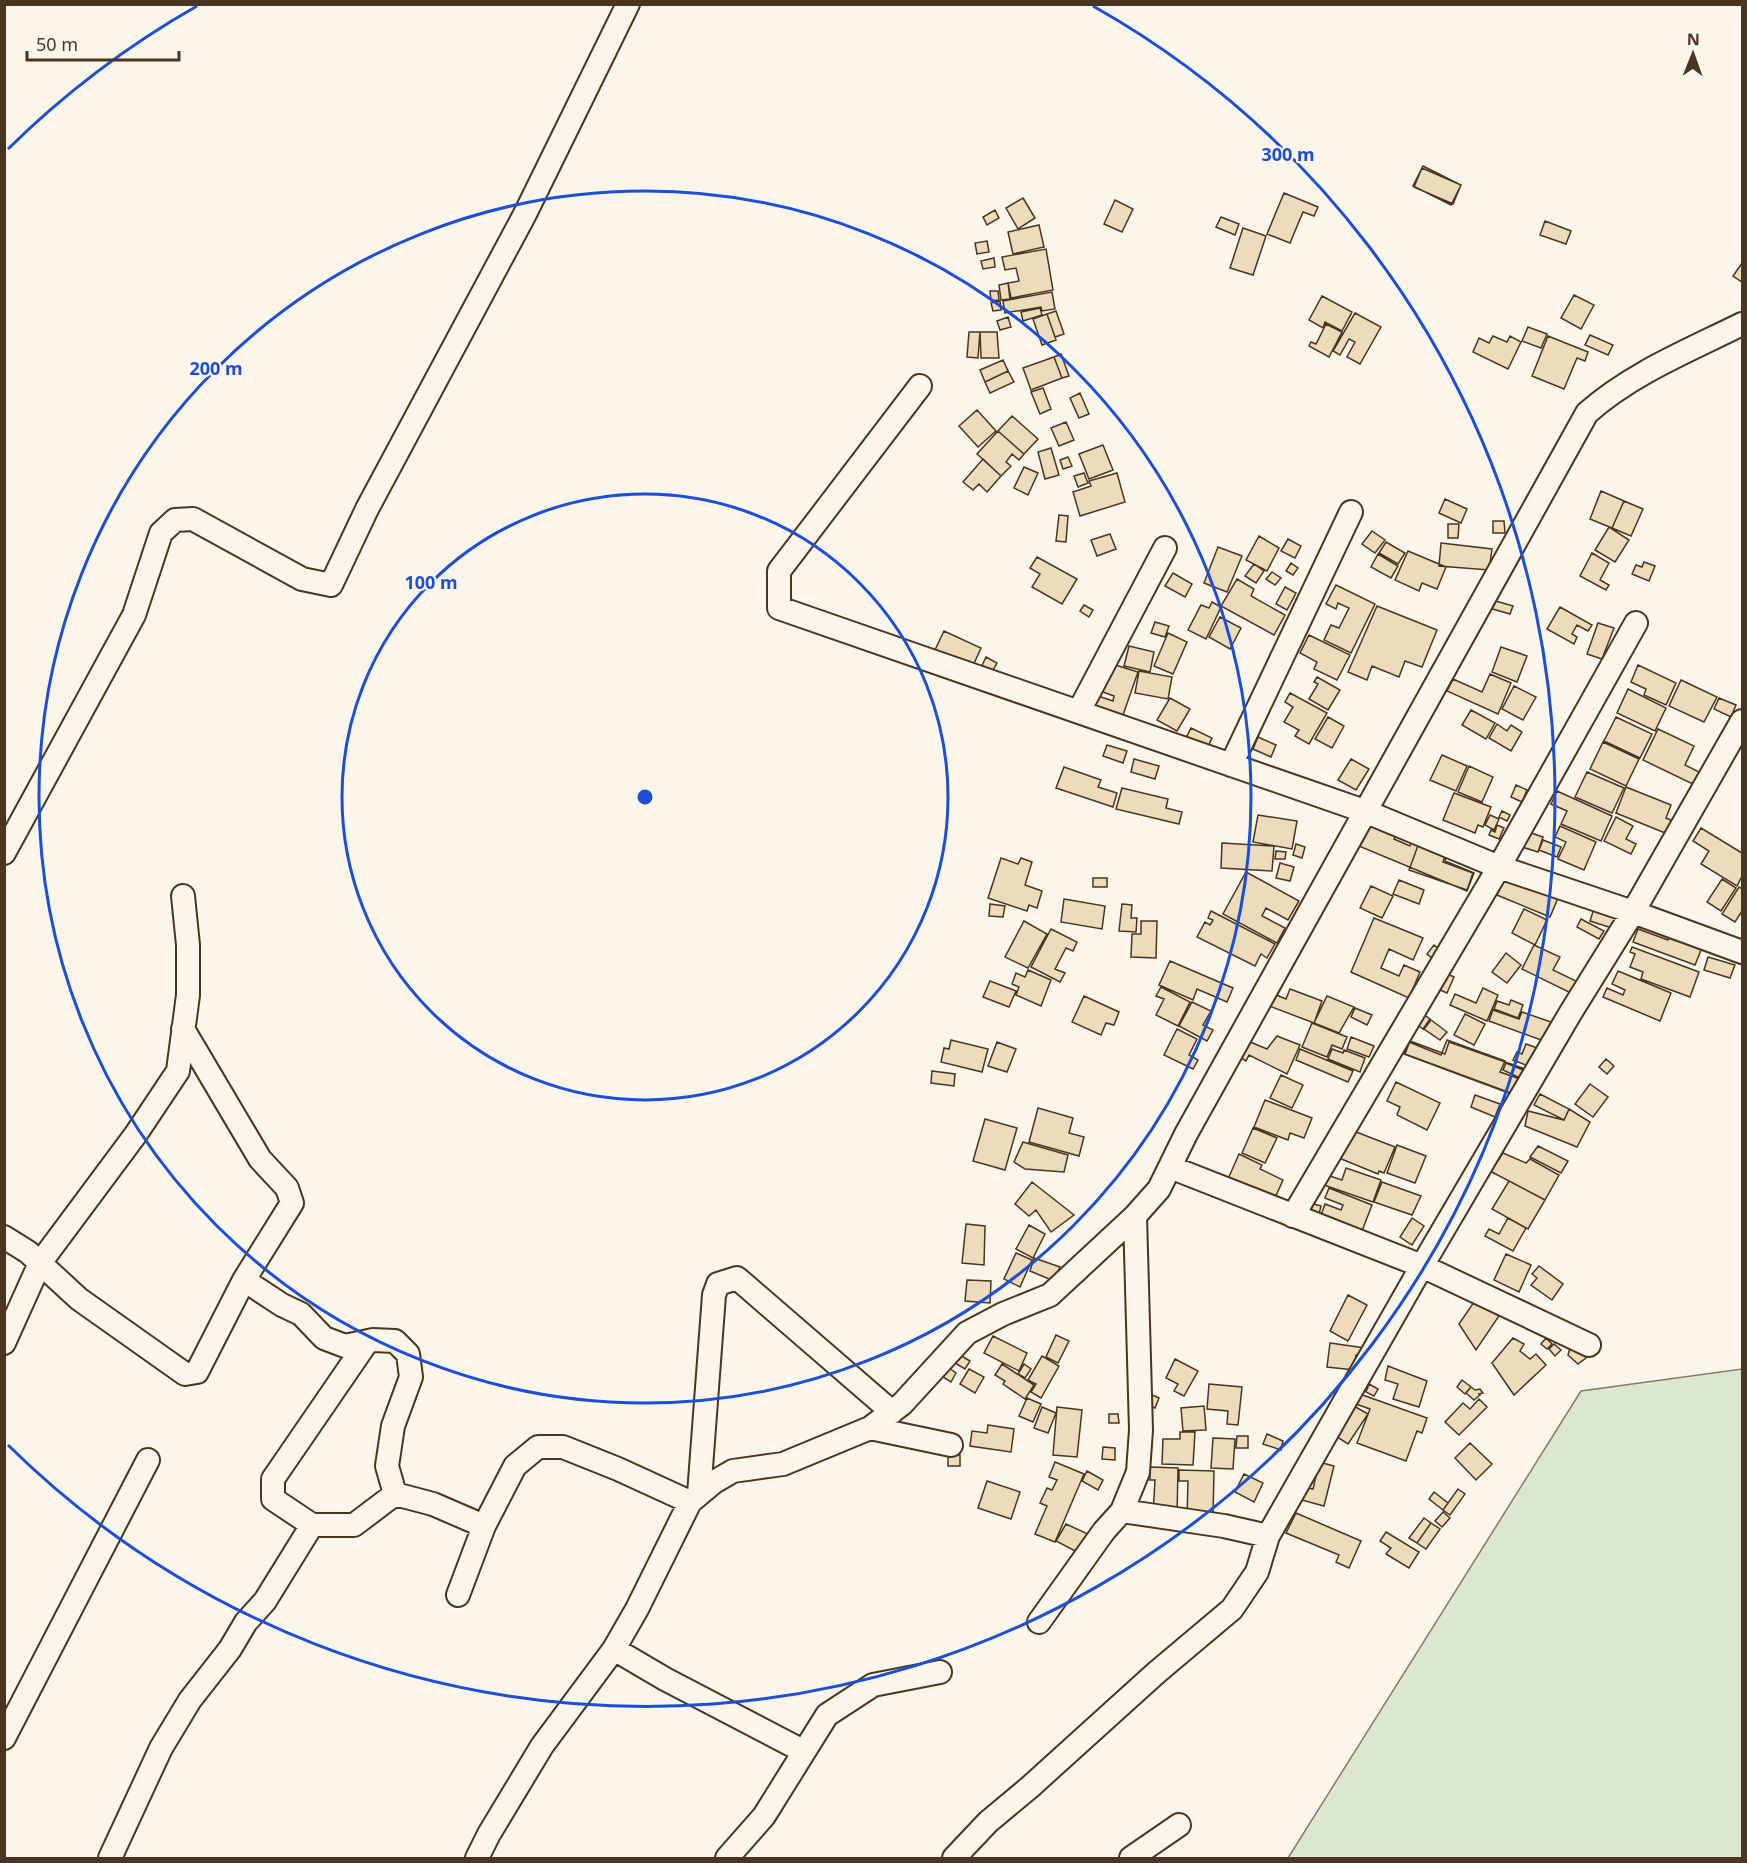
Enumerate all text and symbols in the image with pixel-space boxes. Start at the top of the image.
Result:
scale bar [27,24,178,62]
north arrow [1663,24,1723,84]
text: N [1687,28,1700,50]
text: 50 m [36,32,78,56]
text: 300 m [1261,142,1315,166]
text: 200 m [189,356,243,380]
text: 100 m [404,570,458,594]
centre of rings [635,787,655,807]

